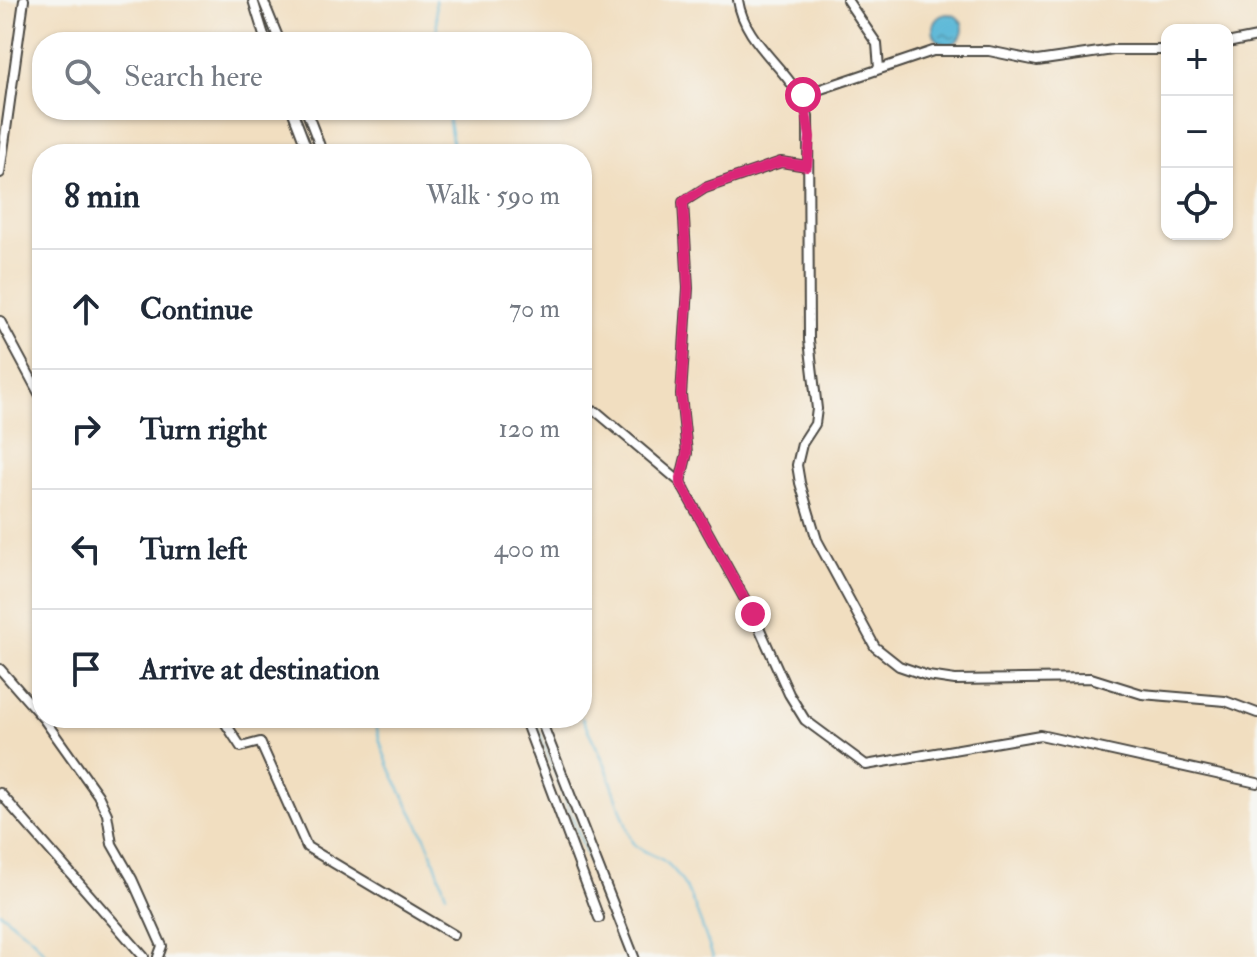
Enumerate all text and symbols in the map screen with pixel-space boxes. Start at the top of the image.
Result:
map controls [1161,24,1233,240]
button: + [1161,24,1233,96]
search box [32,32,592,120]
icon: search [60,54,104,98]
text: Search here [124,58,263,95]
route start [785,77,821,113]
button: − [1161,96,1233,168]
button: locate [1161,168,1233,240]
text: 8 min [64,175,140,218]
text: Walk · 590 m [426,180,560,212]
icon: ahead [64,287,108,331]
text: Continue [140,291,253,328]
text: 70 m [509,293,560,325]
icon: right [64,407,108,451]
text: Turn right [140,411,267,448]
text: 120 m [499,413,560,445]
icon: left [64,527,108,571]
text: Turn left [140,531,247,568]
text: 400 m [494,533,560,565]
route end [735,596,771,632]
icon: arrive [64,647,108,691]
text: Arrive at destination [140,651,380,688]

